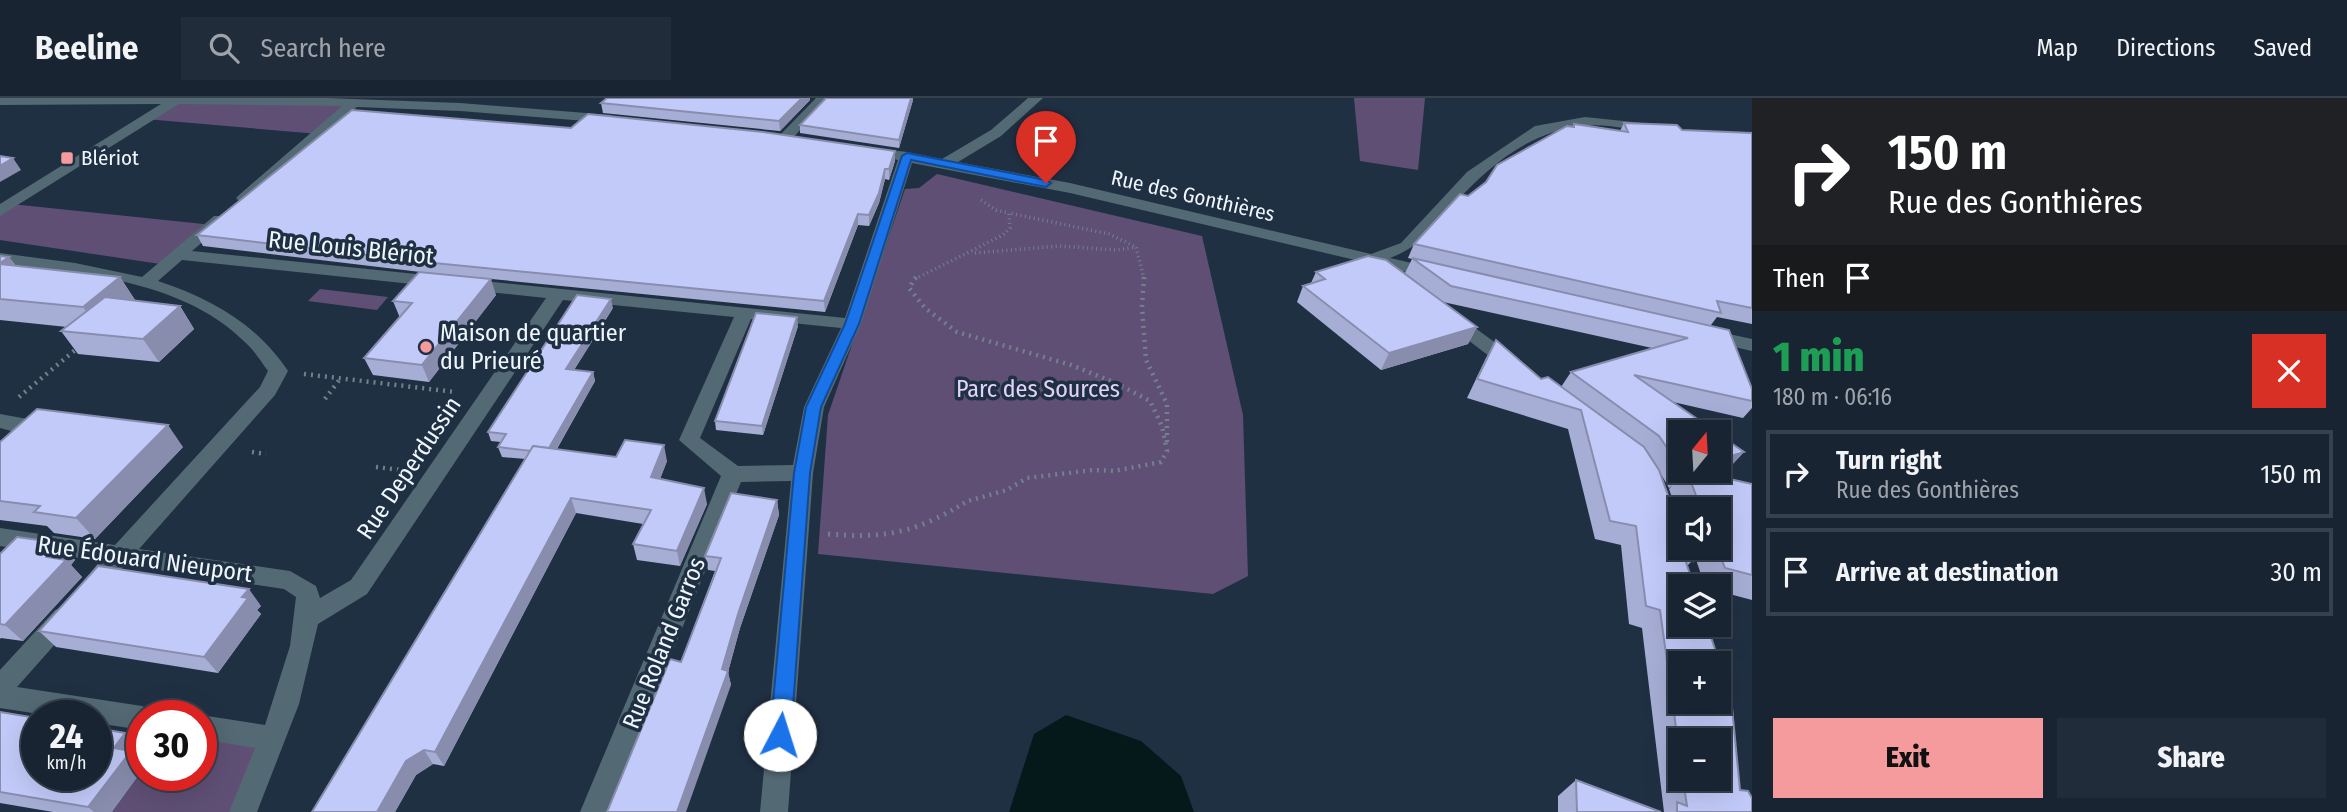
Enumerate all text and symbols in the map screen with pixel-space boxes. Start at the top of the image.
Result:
search box [181,17,671,80]
text: Beeline [35,28,139,68]
icon: search [205,29,243,67]
text: Search here [261,33,386,64]
text: Map [2037,34,2078,62]
text: Directions [2116,34,2215,62]
text: Saved [2253,34,2312,62]
pin [1016,111,1076,183]
icon: arrive [1027,122,1065,160]
text: 150 m [1888,123,2007,182]
icon: right [1773,126,1864,217]
place label: Blériot [81,145,139,171]
marker: Blériot [59,150,75,166]
street label: Rue des Gonthières [1109,165,1277,227]
text: Rue des Gonthières [1888,183,2143,221]
street label: Rue Louis Blériot [267,225,435,271]
icon: arrive [1839,259,1877,297]
text: Then [1773,263,1825,294]
place label: Maison de quartier du Prieuré [440,319,627,375]
text: 1 min [1773,332,1864,382]
button: close [2252,334,2326,408]
marker: Maison de quartier du Prieuré [418,339,434,355]
park label: Parc des Sources [956,375,1120,403]
text: 180 m · 06:16 [1773,383,1892,411]
street label: Rue Deperdussin [351,392,467,544]
north arrow [1668,420,1731,483]
map controls [1668,420,1731,791]
text: Turn right [1836,445,1942,476]
icon: right [1777,455,1815,493]
text: 150 m [2260,459,2322,490]
text: Rue des Gonthières [1836,476,2019,504]
button: sound [1668,497,1731,560]
street label: Rue Édouard Nieuport [36,529,254,588]
street label: Rue Roland Garros [617,553,711,733]
icon: arrive [1777,553,1815,591]
text: Arrive at destination [1836,557,2059,588]
text: 30 m [2271,557,2322,588]
button: layers [1668,574,1731,637]
button: + [1668,651,1731,714]
position arrow [743,698,817,772]
speed limit sign: 30 [126,700,217,791]
text: 24 [50,715,83,757]
button: Exit [1773,718,2043,798]
button: Share [2057,718,2326,798]
button: − [1668,728,1731,791]
text: km/h [46,752,87,774]

